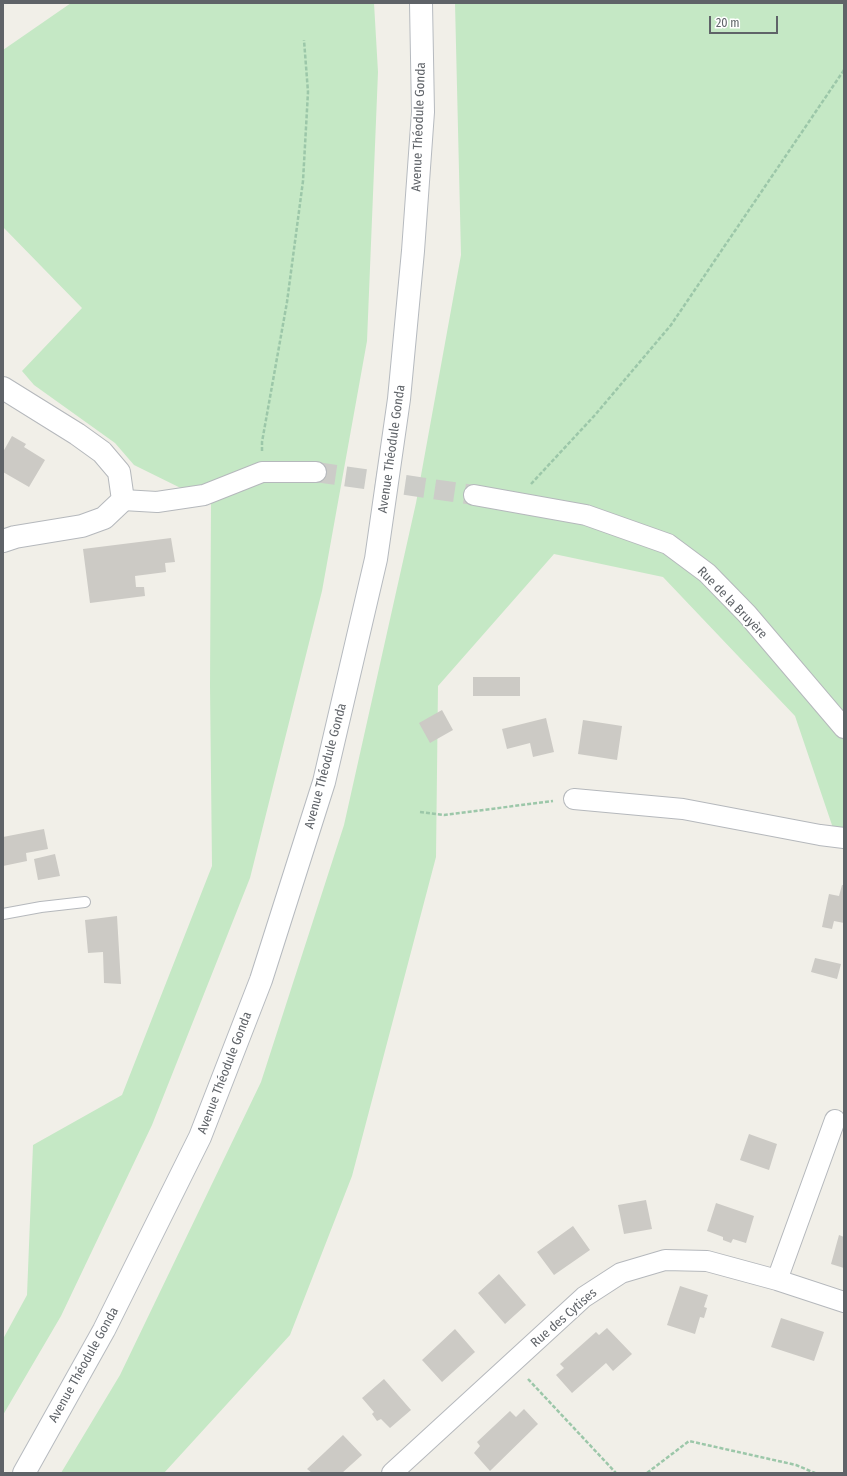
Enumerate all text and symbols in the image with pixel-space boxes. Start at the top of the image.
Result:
scale bar [711,8,780,34]
text: 20 m [716,16,740,30]
street label: Avenue Théodule Gonda [409,62,429,192]
street label: Avenue Théodule Gonda [375,384,409,514]
street label: Rue de la Bruyère [694,564,770,642]
street label: Avenue Théodule Gonda [302,702,350,830]
street label: Avenue Théodule Gonda [195,1010,255,1136]
street label: Rue des Cytises [528,1285,600,1351]
street label: Avenue Théodule Gonda [46,1305,122,1425]

